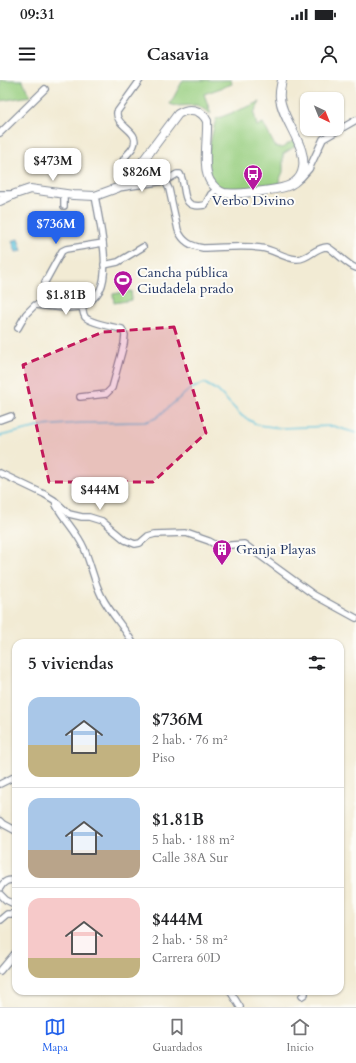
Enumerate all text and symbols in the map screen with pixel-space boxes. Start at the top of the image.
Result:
text: 09:31 [20,4,55,24]
text: Casavia [147,42,209,67]
icon: menu [16,43,38,65]
icon: person [318,43,340,65]
north arrow [300,92,344,136]
map controls [300,92,344,136]
pin: $473M [25,148,81,182]
text: $473M [33,152,73,170]
pin: $826M [114,159,170,193]
text: $826M [122,163,162,181]
bus stop icon: Verbo Divino [242,163,264,191]
place label: Verbo Divino [212,191,295,210]
pin: $736M [28,211,84,245]
text: $736M [36,215,76,233]
place label: Cancha pública Ciudadela prado [137,263,234,298]
sports icon: Cancha pública Ciudadela prado [112,269,134,297]
pin: $1.81B [33,282,99,316]
text: $1.81B [46,286,86,304]
pin: $444M [72,477,128,511]
text: $444M [80,481,120,499]
building icon: Granja Playas [211,538,233,566]
place label: Granja Playas [236,540,316,559]
text: 5 viviendas [28,652,114,675]
icon: filters [306,652,328,674]
text: $736M [152,708,203,731]
icon: home [60,713,108,761]
text: 2 hab. · 76 m² [152,731,228,749]
text: Piso [152,749,175,767]
text: $1.81B [152,808,204,831]
icon: home [60,814,108,862]
text: 5 hab. · 188 m² [152,831,234,849]
text: Calle 38A Sur [152,849,228,867]
text: $444M [152,908,203,931]
icon: home [60,914,108,962]
text: 2 hab. · 58 m² [152,931,228,949]
text: Carrera 60D [152,949,221,967]
tab: Mapa [42,1016,68,1055]
tab: Guardados [152,1016,202,1055]
tab: Inicio [287,1016,314,1055]

